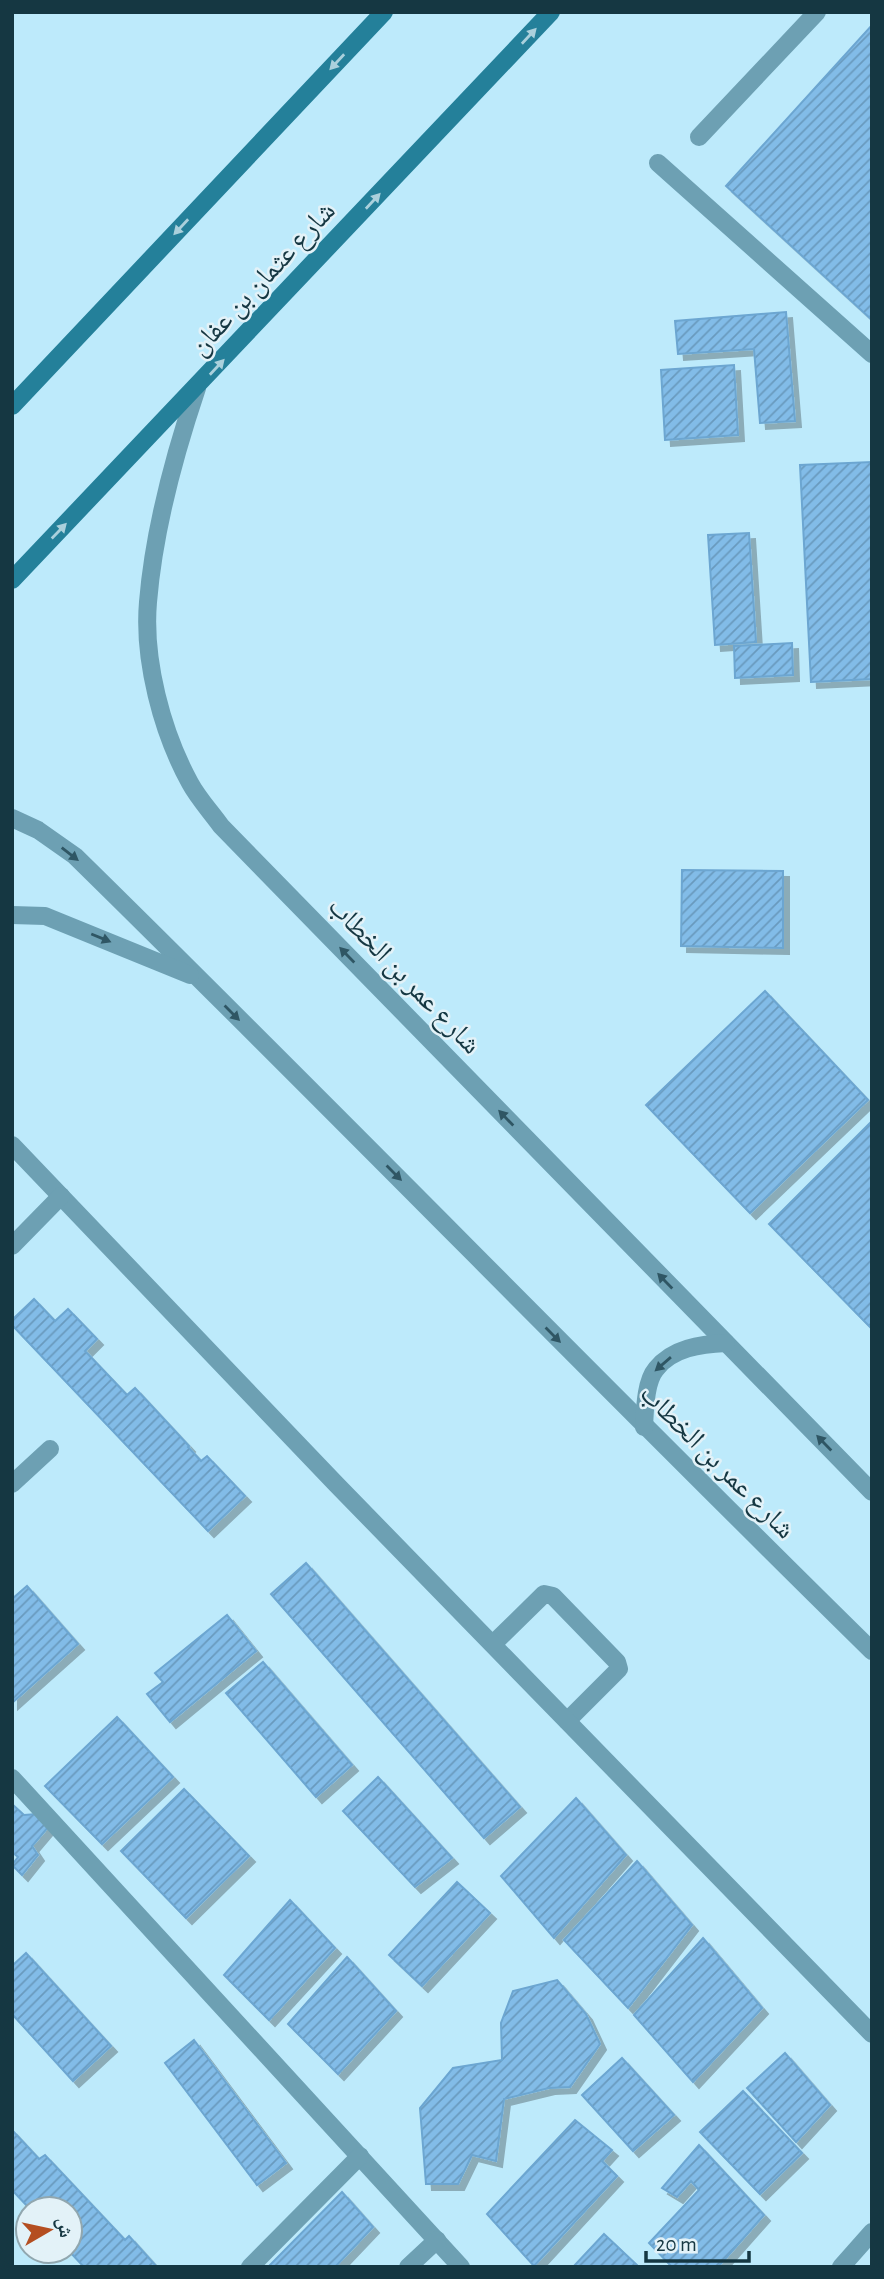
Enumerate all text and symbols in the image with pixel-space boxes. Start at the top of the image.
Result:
one-way arrow [520,28,536,45]
one-way arrow [329,53,345,71]
one-way arrow [364,193,380,210]
street label: شارع عثمان بن عفان [185,197,343,363]
one-way arrow [173,219,189,236]
one-way arrow [208,359,224,376]
one-way arrow [51,523,67,540]
one-way arrow [61,846,79,860]
street label: شارع عمر بن الخطاب [321,892,486,1061]
one-way arrow [90,933,111,944]
one-way arrow [339,947,355,963]
one-way arrow [224,1004,241,1021]
one-way arrow [498,1110,514,1127]
one-way arrow [386,1165,402,1181]
one-way arrow [657,1273,673,1290]
one-way arrow [545,1326,561,1343]
one-way arrow [654,1356,672,1372]
street label: شارع عمر بن الخطاب [633,1379,800,1546]
one-way arrow [816,1436,833,1452]
north arrow [14,2195,84,2265]
text: ش [52,2216,75,2239]
scale bar [646,2220,749,2264]
text: 20 m [656,2234,697,2255]

